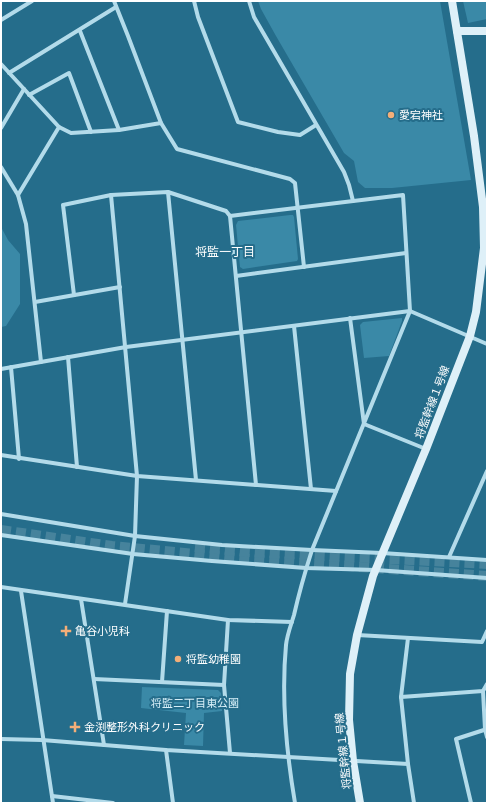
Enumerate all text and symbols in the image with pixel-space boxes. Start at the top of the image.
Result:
place label: 愛宕神社 [399,108,443,122]
marker: 愛宕神社 [386,110,396,120]
district label: 将監一丁目 [195,244,255,259]
street label: 将監幹線１号線 [412,364,452,440]
place label: 亀谷小児科 [75,624,130,638]
marker: 亀谷小児科 [60,625,72,637]
place label: 将監幼稚園 [186,652,241,666]
marker: 将監幼稚園 [173,654,183,664]
park label: 将監二丁目東公園 [151,696,239,710]
street label: 将監幹線１号線 [332,712,354,790]
place label: 金渕整形外科クリニック [84,720,205,734]
marker: 金渕整形外科クリニック [69,721,81,733]

